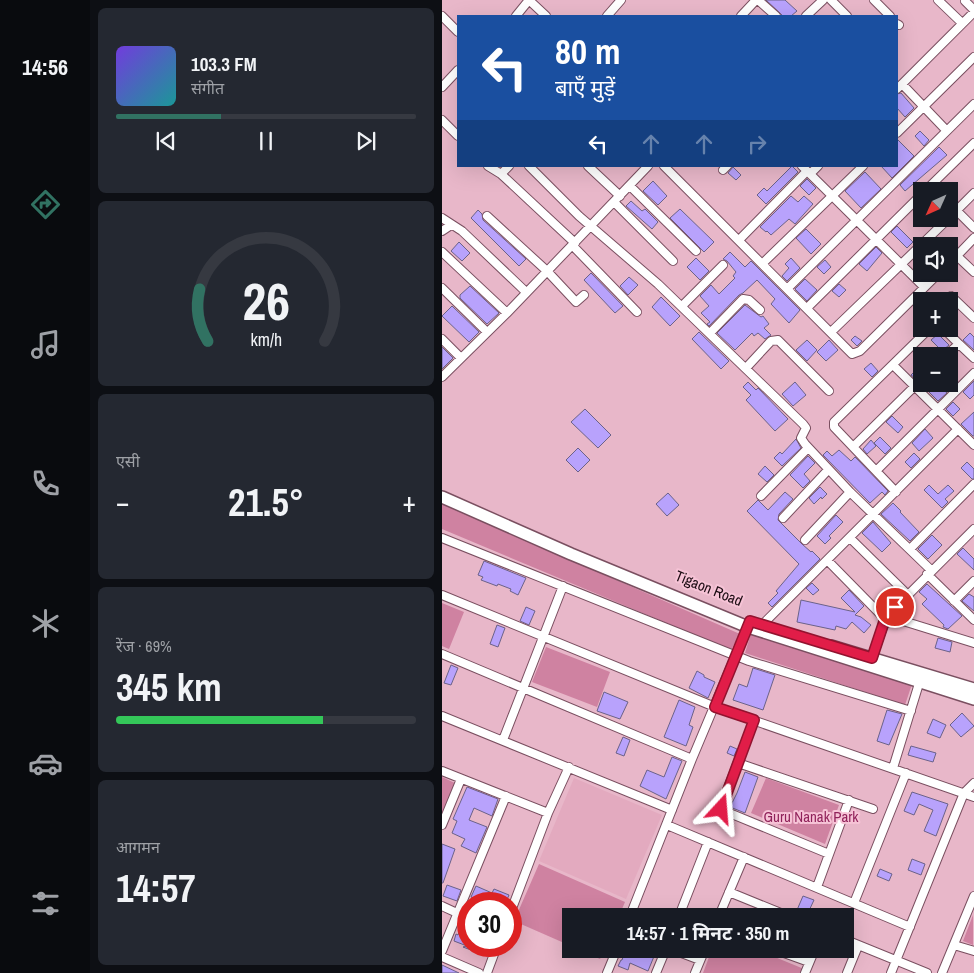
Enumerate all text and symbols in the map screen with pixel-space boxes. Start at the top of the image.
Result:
text: 80 m [555,28,620,75]
icon: left [472,35,537,100]
text: 103.3 FM [191,51,257,77]
text: 14:56 [22,52,68,82]
text: बाएँ मुड़ें [555,73,615,103]
text: संगीत [191,77,224,99]
icon: previous [152,127,180,155]
icon: pause [252,127,280,155]
icon: next [352,127,380,155]
icon: left [584,130,612,158]
icon: ahead [637,130,665,158]
icon: ahead [690,130,718,158]
icon: right [743,130,771,158]
north arrow [913,182,958,228]
map controls [913,182,958,392]
icon: directions [28,187,63,222]
button: sound [913,237,958,282]
text: 26 [242,266,290,336]
button: + [913,292,958,337]
icon: music [28,327,63,362]
text: km/h [250,328,282,352]
button: − [913,347,958,392]
text: एसी [116,450,140,472]
icon: phone [28,466,63,501]
text: 21.5° [228,477,304,528]
text: − [116,483,129,521]
text: + [403,483,416,521]
street label: Tigaon Road [672,565,746,611]
pin [874,586,916,628]
icon: arrive [881,593,909,621]
icon: climate [28,606,63,641]
text: रेंज · 69% [116,635,172,657]
text: 345 km [116,662,222,713]
icon: car [28,746,63,781]
position arrow [694,782,746,834]
park label: Guru Nanak Park [763,806,859,827]
text: आगमन [116,836,160,858]
text: 14:57 [116,863,196,914]
icon: filters [28,886,63,921]
speed limit sign: 30 [457,892,522,957]
text: 14:57 · 1 मिनट · 350 m [627,920,789,946]

